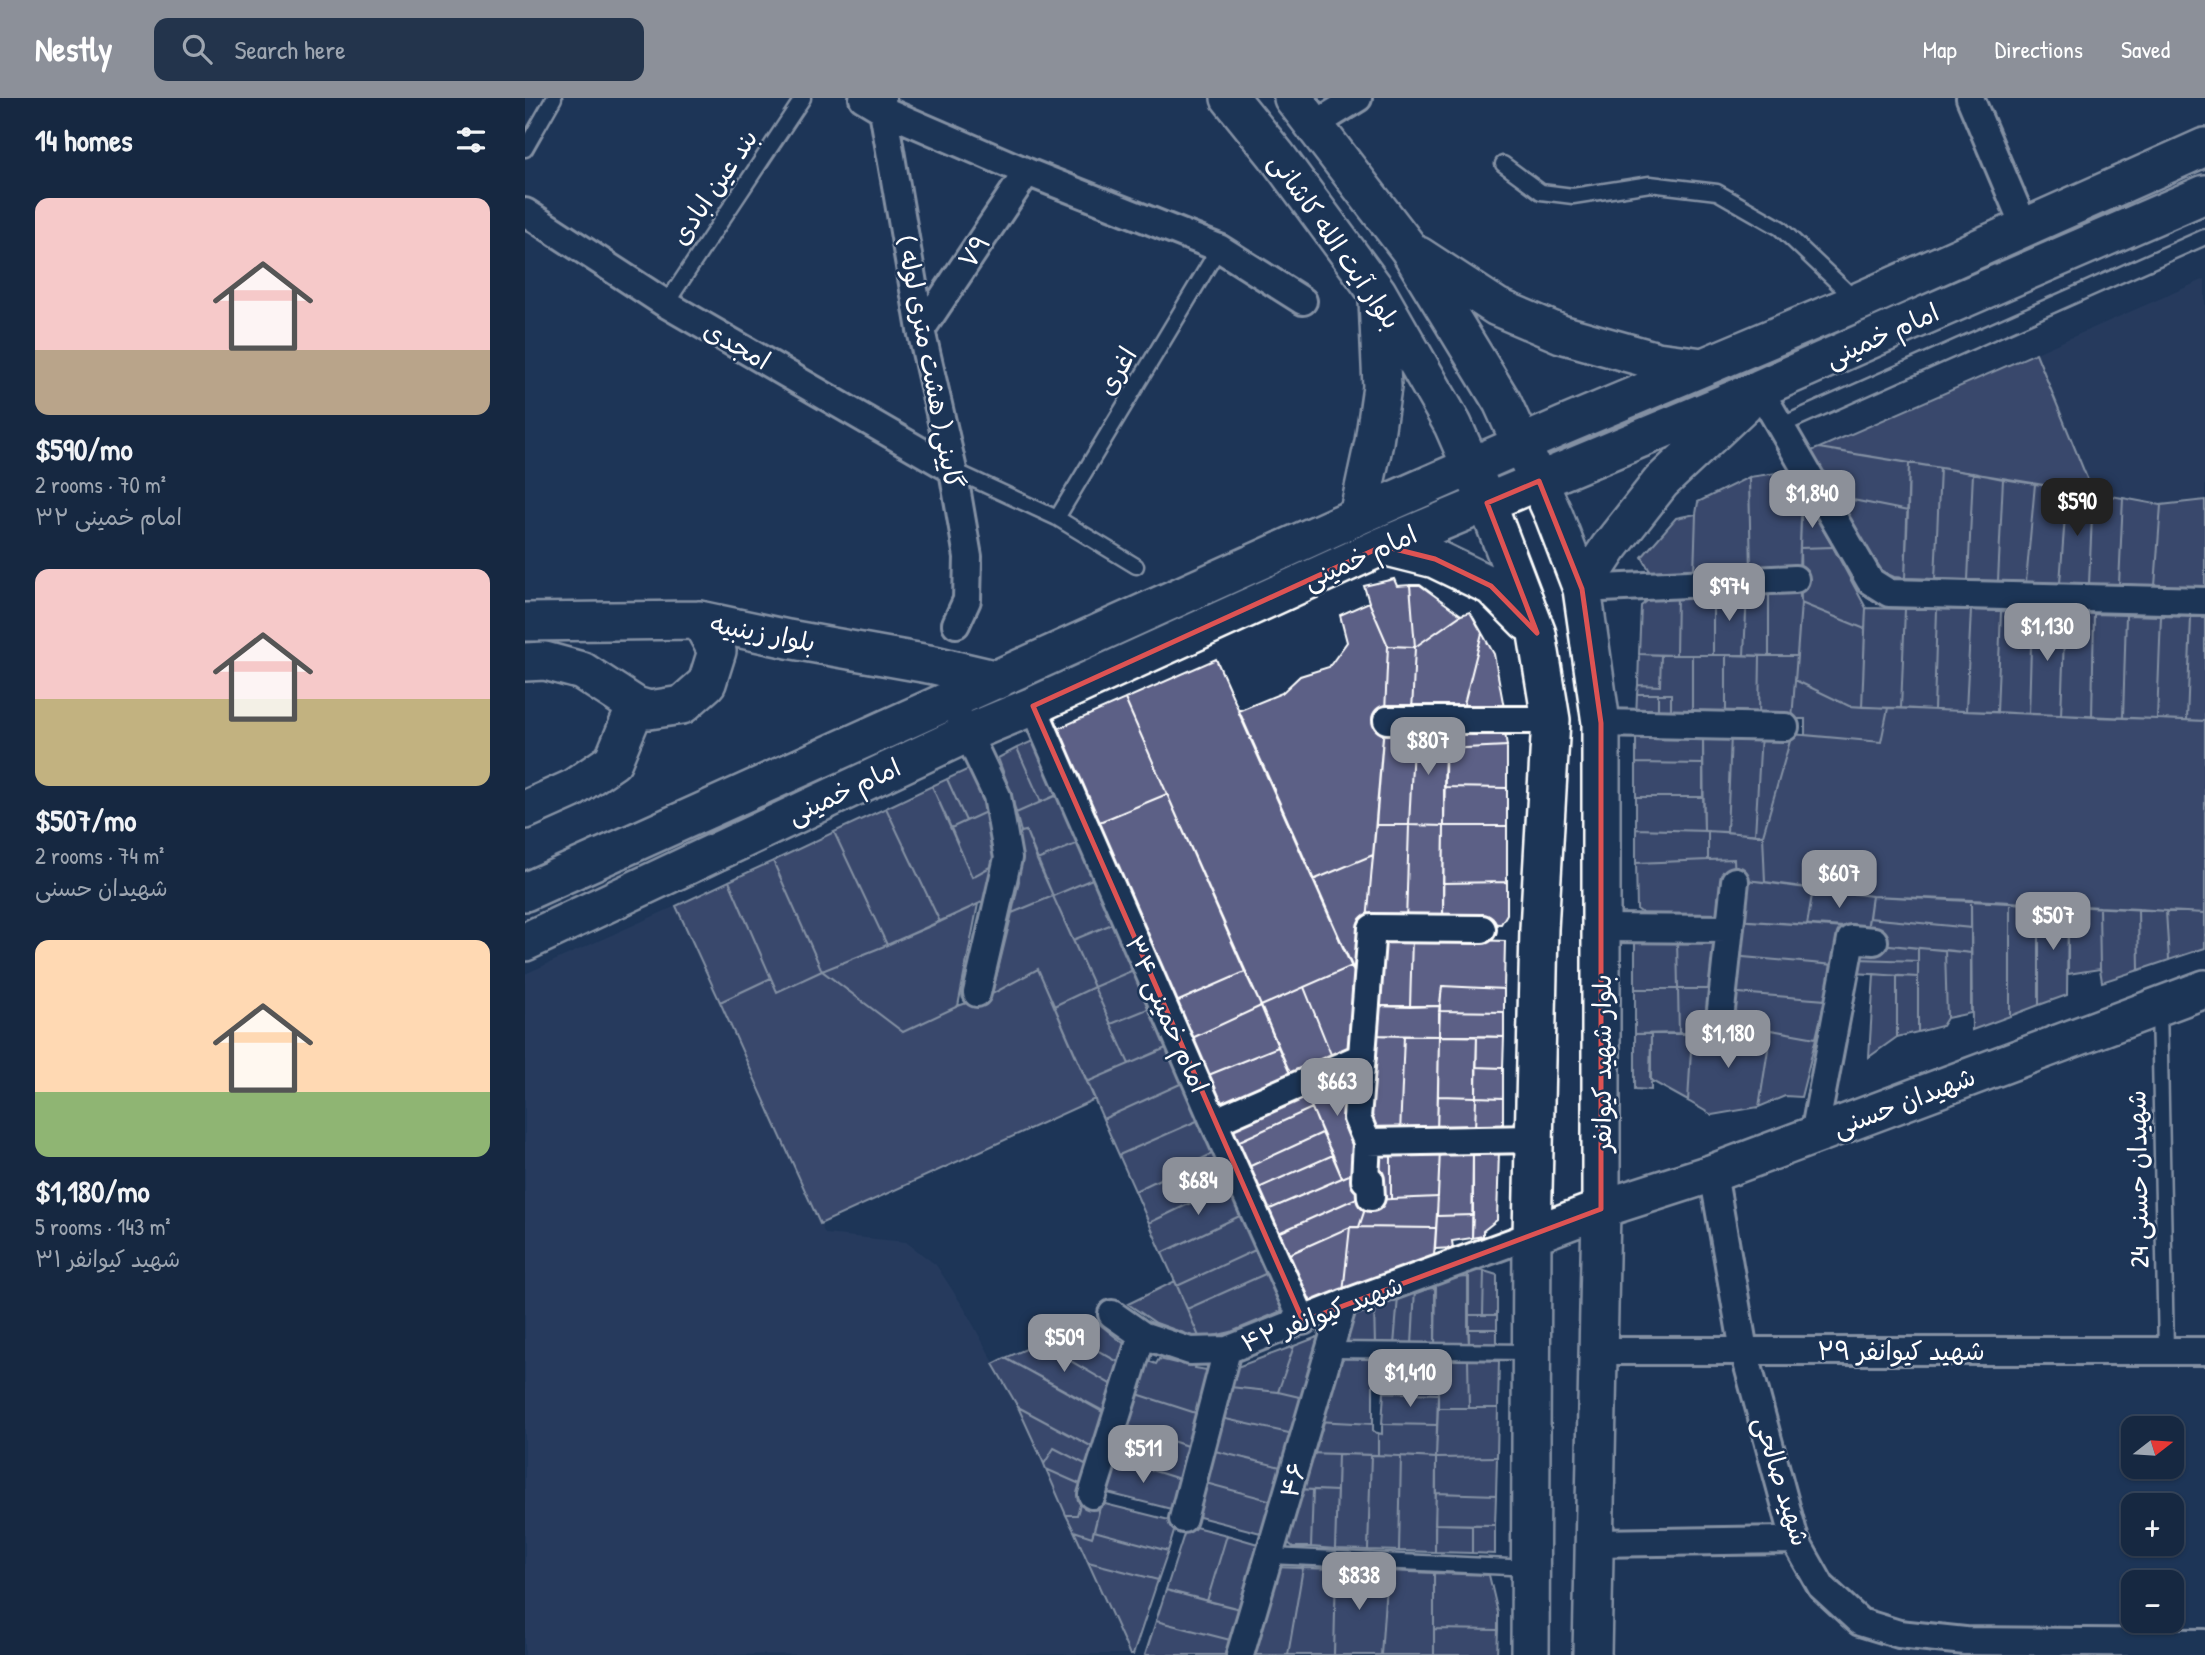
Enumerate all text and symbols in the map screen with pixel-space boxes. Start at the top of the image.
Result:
search box [154,18,644,81]
text: Nestly [35,27,112,71]
icon: search [178,30,216,68]
text: Search here [234,32,346,67]
text: Map [1923,33,1957,65]
text: Directions [1995,33,2083,65]
text: Saved [2121,33,2170,65]
text: 14 homes [35,120,133,160]
icon: filters [452,121,490,159]
street label: بند عین ابادی [662,122,765,252]
street label: بلوار آیت الله کاشانی [1262,146,1409,336]
street label: ۷۹ [949,227,998,275]
street label: گایینی( هشت متری لوله ) [889,232,972,492]
icon: home [200,243,326,369]
street label: امام خمینی [1819,294,1946,378]
street label: امجدی [698,312,777,378]
street label: اغری [1088,340,1145,402]
text: $590/mo [35,429,133,469]
text: 2 rooms · 70 m² [35,469,166,500]
pin: $1,840 [1755,470,1869,530]
text: $1,840 [1785,477,1839,508]
pin: $590 [2036,478,2118,538]
text: $590 [2057,485,2097,516]
text: امام خمینی ۳۲ [35,501,182,532]
street label: امام خمینی [1297,516,1424,600]
pin: $974 [1688,564,1770,623]
text: $974 [1709,570,1749,601]
pin: $1,130 [1990,603,2104,663]
street label: بلوار زینبیه [708,605,819,660]
text: $1,130 [2020,610,2074,641]
icon: home [200,614,326,740]
pin: $807 [1387,718,1469,777]
text: $807 [1406,724,1450,755]
street label: امام خمینی [781,749,907,835]
text: $507/mo [35,800,136,840]
text: 2 rooms · 74 m² [35,840,164,871]
pin: $607 [1798,850,1880,910]
text: $607 [1818,857,1860,888]
text: شهیدان حسنی [35,872,168,903]
pin: $507 [2012,892,2094,952]
text: $507 [2031,899,2075,930]
street label: امام خمینی ۳۴ [1115,930,1218,1099]
street label: بلوار شهید کیوانفر [1584,974,1619,1154]
icon: home [200,985,326,1111]
pin: $1,180 [1671,1010,1785,1070]
text: $1,180 [1701,1017,1755,1048]
pin: $663 [1296,1058,1378,1118]
street label: شهیدان حسنی [1827,1058,1980,1145]
text: $663 [1317,1065,1357,1096]
street label: شهیدان حسنی 24 [2118,1090,2157,1268]
pin: $684 [1157,1158,1239,1217]
text: $684 [1178,1164,1218,1195]
text: $1,180/mo [35,1171,150,1211]
text: 5 rooms · 143 m² [35,1211,171,1242]
text: شهید کیوانفر ۳۱ [35,1243,180,1274]
street label: شهید کیوانفر ۴۲ [1236,1267,1408,1360]
pin: $509 [1023,1314,1105,1374]
text: $509 [1044,1321,1084,1352]
street label: شهید کیوانفر ۲۹ [1817,1333,1985,1368]
pin: $1,410 [1353,1350,1467,1409]
text: $1,410 [1384,1356,1436,1387]
street label: شهید صالحی [1746,1412,1819,1550]
north arrow [2121,1416,2184,1479]
map controls [2121,1416,2184,1633]
pin: $511 [1102,1426,1184,1485]
text: $511 [1124,1432,1162,1463]
street label: ۴۶ [1271,1458,1314,1502]
button: + [2121,1493,2184,1556]
pin: $838 [1318,1552,1400,1612]
text: $838 [1338,1559,1380,1590]
button: − [2121,1570,2184,1633]

